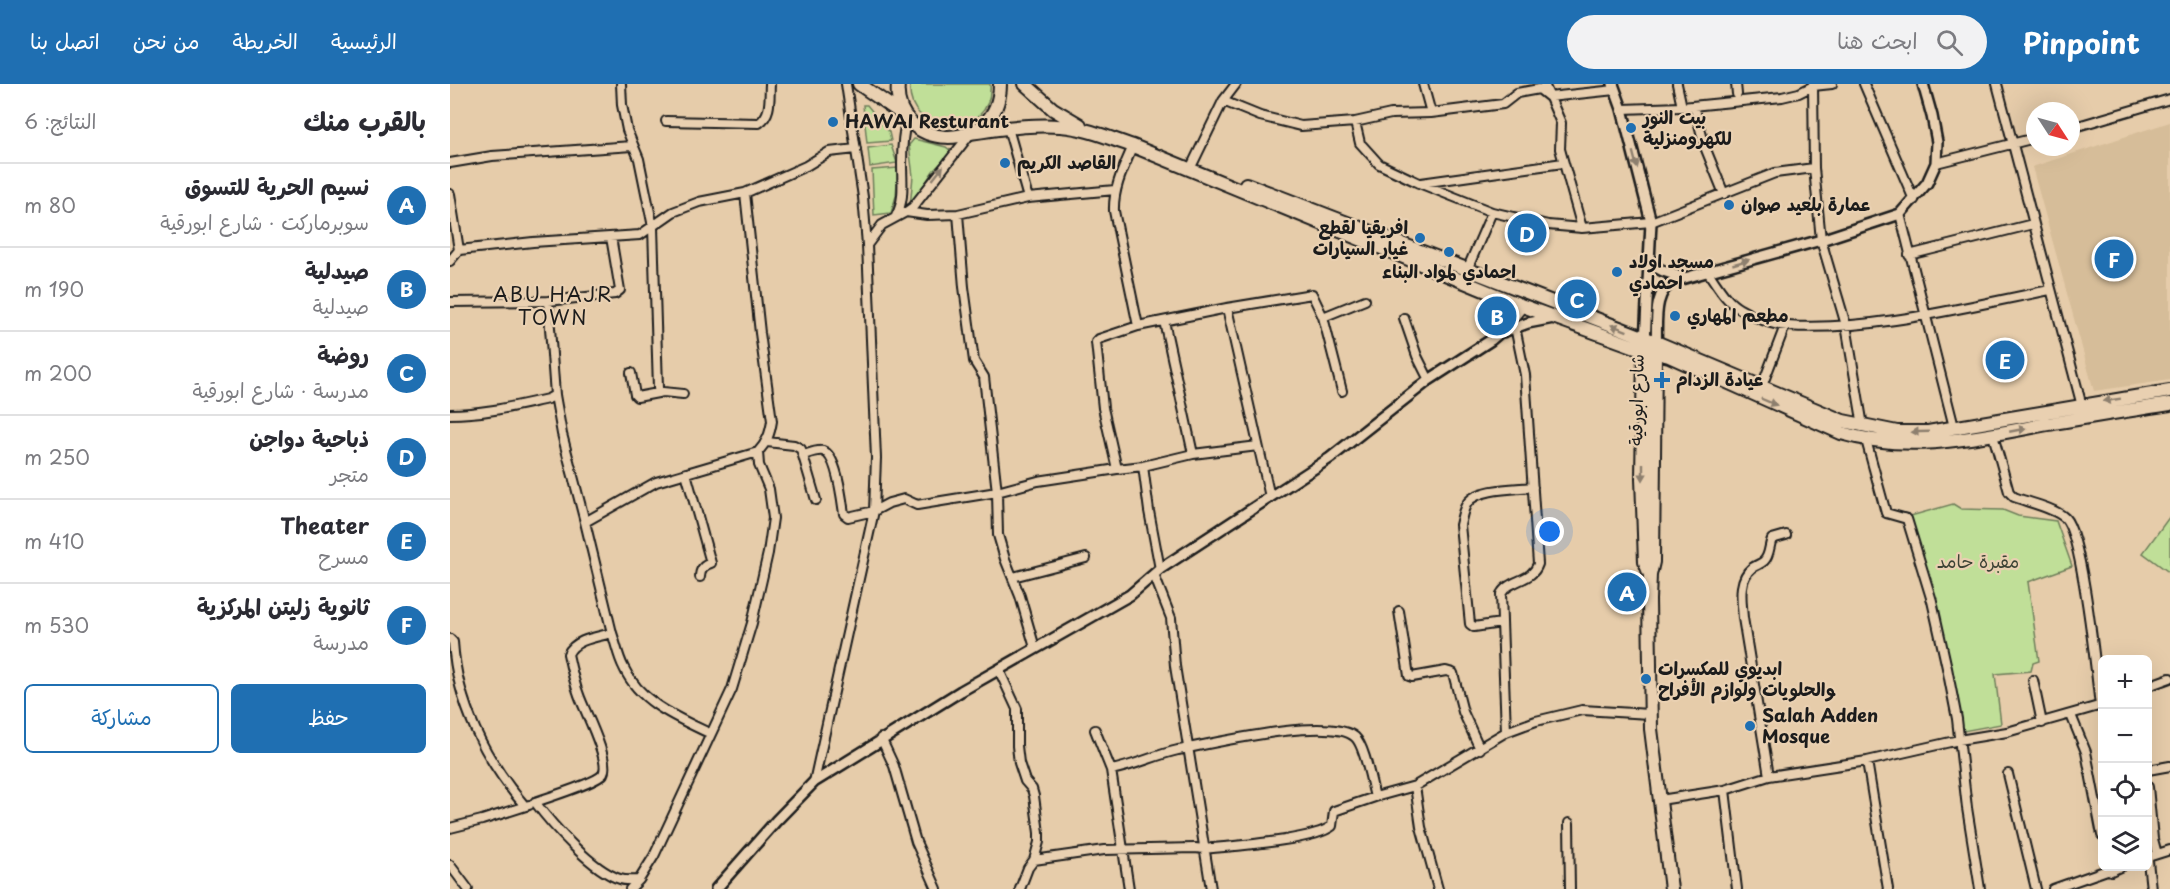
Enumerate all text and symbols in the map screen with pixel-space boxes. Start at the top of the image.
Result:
search box [1567,15,1987,69]
text: Pinpoint [2023,21,2140,64]
text: ابحث هنا [1837,23,1918,56]
text: اتصل بنا [30,24,100,56]
text: من نحن [133,24,199,56]
text: الخريطة [232,24,298,56]
text: الرئيسية [331,24,397,56]
icon: search [1933,26,1966,59]
text: بالقرب منك [304,101,426,140]
north arrow [2026,102,2080,156]
place label: بيت النور للكهرومنزلية [1641,103,1732,151]
text: النتائج: 6 [24,106,96,136]
place label: HAWAI Resturant [845,107,1009,134]
marker: HAWAI Resturant [826,115,840,129]
marker: بيت النور للكهرومنزلية [1624,121,1638,135]
place label: القاصد الكريم [1017,148,1116,177]
one-way arrow [1631,152,1640,170]
marker: القاصد الكريم [998,156,1012,170]
one-way arrow [932,165,944,180]
text: نسيم الحرية للتسوق [185,169,369,202]
text: 80 m [24,190,76,220]
text: A [399,190,414,220]
place label: عمارة بلعيد صوان [1741,190,1871,217]
marker: عمارة بلعيد صوان [1722,198,1736,212]
text: سوبرماركت · شارع ابورقية [160,207,369,237]
pin: D [1508,210,1546,256]
place label: افريقيا لقطع غيار السيارات [1313,213,1408,261]
marker: افريقيا لقطع غيار السيارات [1413,231,1427,245]
pin: F [2094,236,2134,282]
marker: احمادي لمواد البناء [1442,245,1456,259]
place label: مسجد اولاد احمادي [1629,247,1714,297]
text: صيدلية [305,253,369,286]
place label: احمادي لمواد البناء [1382,257,1516,286]
one-way arrow [1732,257,1750,266]
marker: مسجد اولاد احمادي [1610,265,1624,279]
text: 190 m [24,274,84,304]
text: B [400,274,413,304]
pin: C [1558,276,1596,322]
district label: ABU HAJR TOWN [493,279,613,332]
text: صيدلية [313,291,369,321]
pin: B [1478,294,1516,338]
place label: مطعم المهاري [1687,301,1789,330]
marker: مطعم المهاري [1668,309,1682,323]
one-way arrow [1609,323,1627,333]
text: روضة [317,337,369,370]
pin: E [1986,338,2024,382]
street label: شارع ابورقية [1621,354,1650,446]
text: 200 m [24,358,92,388]
text: C [399,358,414,388]
place label: عيادة الزدام [1676,365,1763,394]
marker: عيادة الزدام [1653,371,1671,389]
text: مدرسة · شارع ابورقية [192,375,369,405]
one-way arrow [2103,396,2122,405]
one-way arrow [1761,397,1779,407]
text: ذباحية دواجن [249,421,369,454]
one-way arrow [2009,425,2028,434]
one-way arrow [1910,427,1929,436]
text: 250 m [24,442,90,472]
text: D [399,442,414,472]
text: متجر [330,459,369,489]
one-way arrow [1638,462,1648,481]
text: Theater [280,508,369,541]
your location [1535,517,1564,546]
text: 410 m [24,526,84,556]
text: E [400,526,413,556]
text: مسرح [318,541,369,571]
park label: مقبرة حامد [1937,547,2019,574]
pin: A [1608,570,1646,614]
text: ثانوية زليتن المركزية [197,589,369,622]
text: 530 m [24,610,89,640]
text: F [401,610,412,640]
text: مدرسة [313,627,369,657]
place label: ابديوي للمكسرات والحلويات ولوازم الأفراح [1658,654,1836,704]
map controls [2098,655,2152,871]
button: + [2098,655,2152,709]
marker: ابديوي للمكسرات والحلويات ولوازم الأفراح [1639,672,1653,686]
button: مشاركة [24,684,219,753]
button: حفظ [231,684,426,753]
place label: Salah Adden Mosque [1762,701,1878,749]
button: − [2098,709,2152,763]
marker: Salah Adden Mosque [1743,719,1757,733]
button: locate [2098,763,2152,817]
button: layers [2098,817,2152,871]

